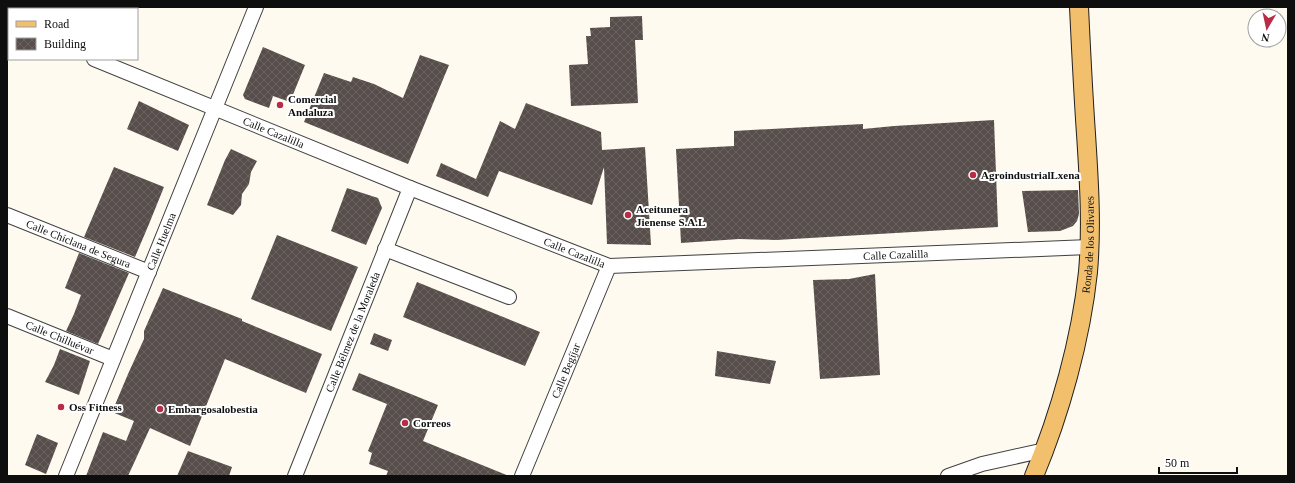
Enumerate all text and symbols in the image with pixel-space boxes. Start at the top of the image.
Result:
legend [8,8,138,60]
north arrow [1247,8,1287,48]
text: Road [44,17,69,31]
text: N [1261,31,1270,44]
text: Building [44,37,86,51]
place label: Comercial Andaluza [288,93,337,118]
marker: Comercial Andaluza [275,100,285,110]
street label: Calle Cazalilla [241,114,306,150]
place label: AgroindustrialLxena [981,169,1080,181]
marker: AgroindustrialLxena [968,170,978,180]
street label: Ronda de los Olivares [1079,196,1096,294]
place label: Aceitunera Jienense S.A.L [636,203,705,228]
marker: Aceitunera Jienense S.A.L [623,210,633,220]
street label: Calle Huelma [144,211,178,272]
street label: Calle Chiclana de Segura [24,217,133,270]
street label: Calle Cazalilla [542,235,607,270]
street label: Calle Cazalilla [863,247,929,262]
street label: Calle Bélmez de la Moraleda [323,270,382,394]
street label: Calle Chilluévar [24,318,96,357]
street label: Calle Begíjar [549,341,582,400]
place label: Oss Fitness [69,401,123,413]
marker: Oss Fitness [56,402,66,412]
place label: Embargosalobestia [168,403,258,415]
marker: Embargosalobestia [155,404,165,414]
place label: Correos [413,417,451,429]
marker: Correos [400,418,410,428]
scale bar [1159,449,1237,475]
text: 50 m [1165,456,1190,470]

